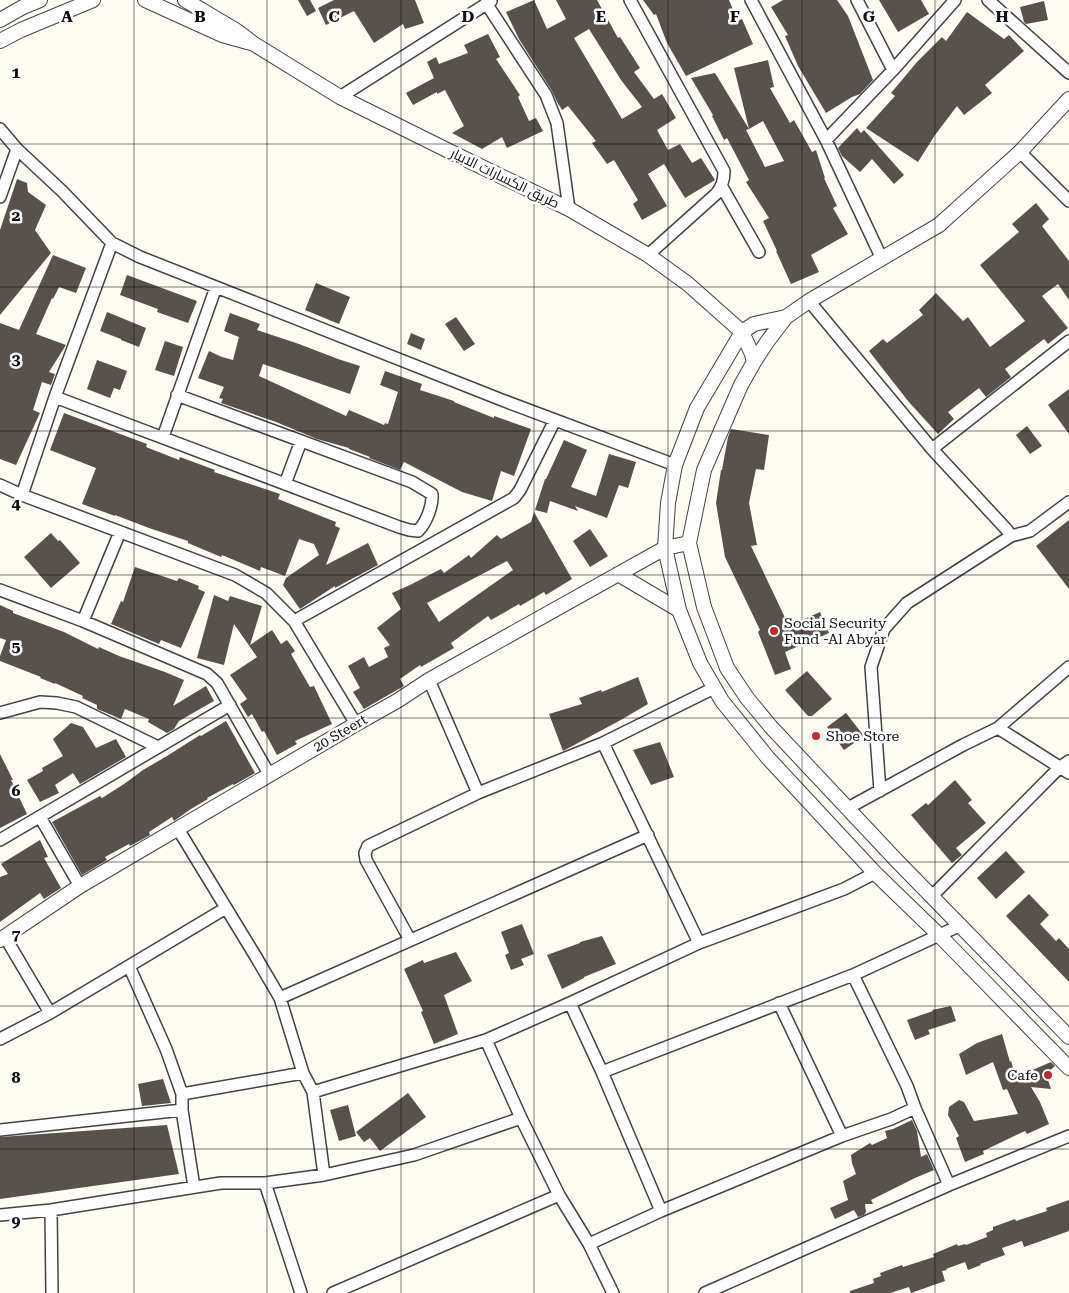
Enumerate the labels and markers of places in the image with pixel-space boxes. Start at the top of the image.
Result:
place label: Social Security Fund -Al Abyar [784,615,887,647]
marker: Social Security Fund -Al Abyar [768,625,780,637]
place label: Shoe Store [826,728,900,744]
marker: Shoe Store [810,730,822,742]
place label: Cafe [1007,1067,1038,1083]
marker: Cafe [1042,1069,1054,1081]

